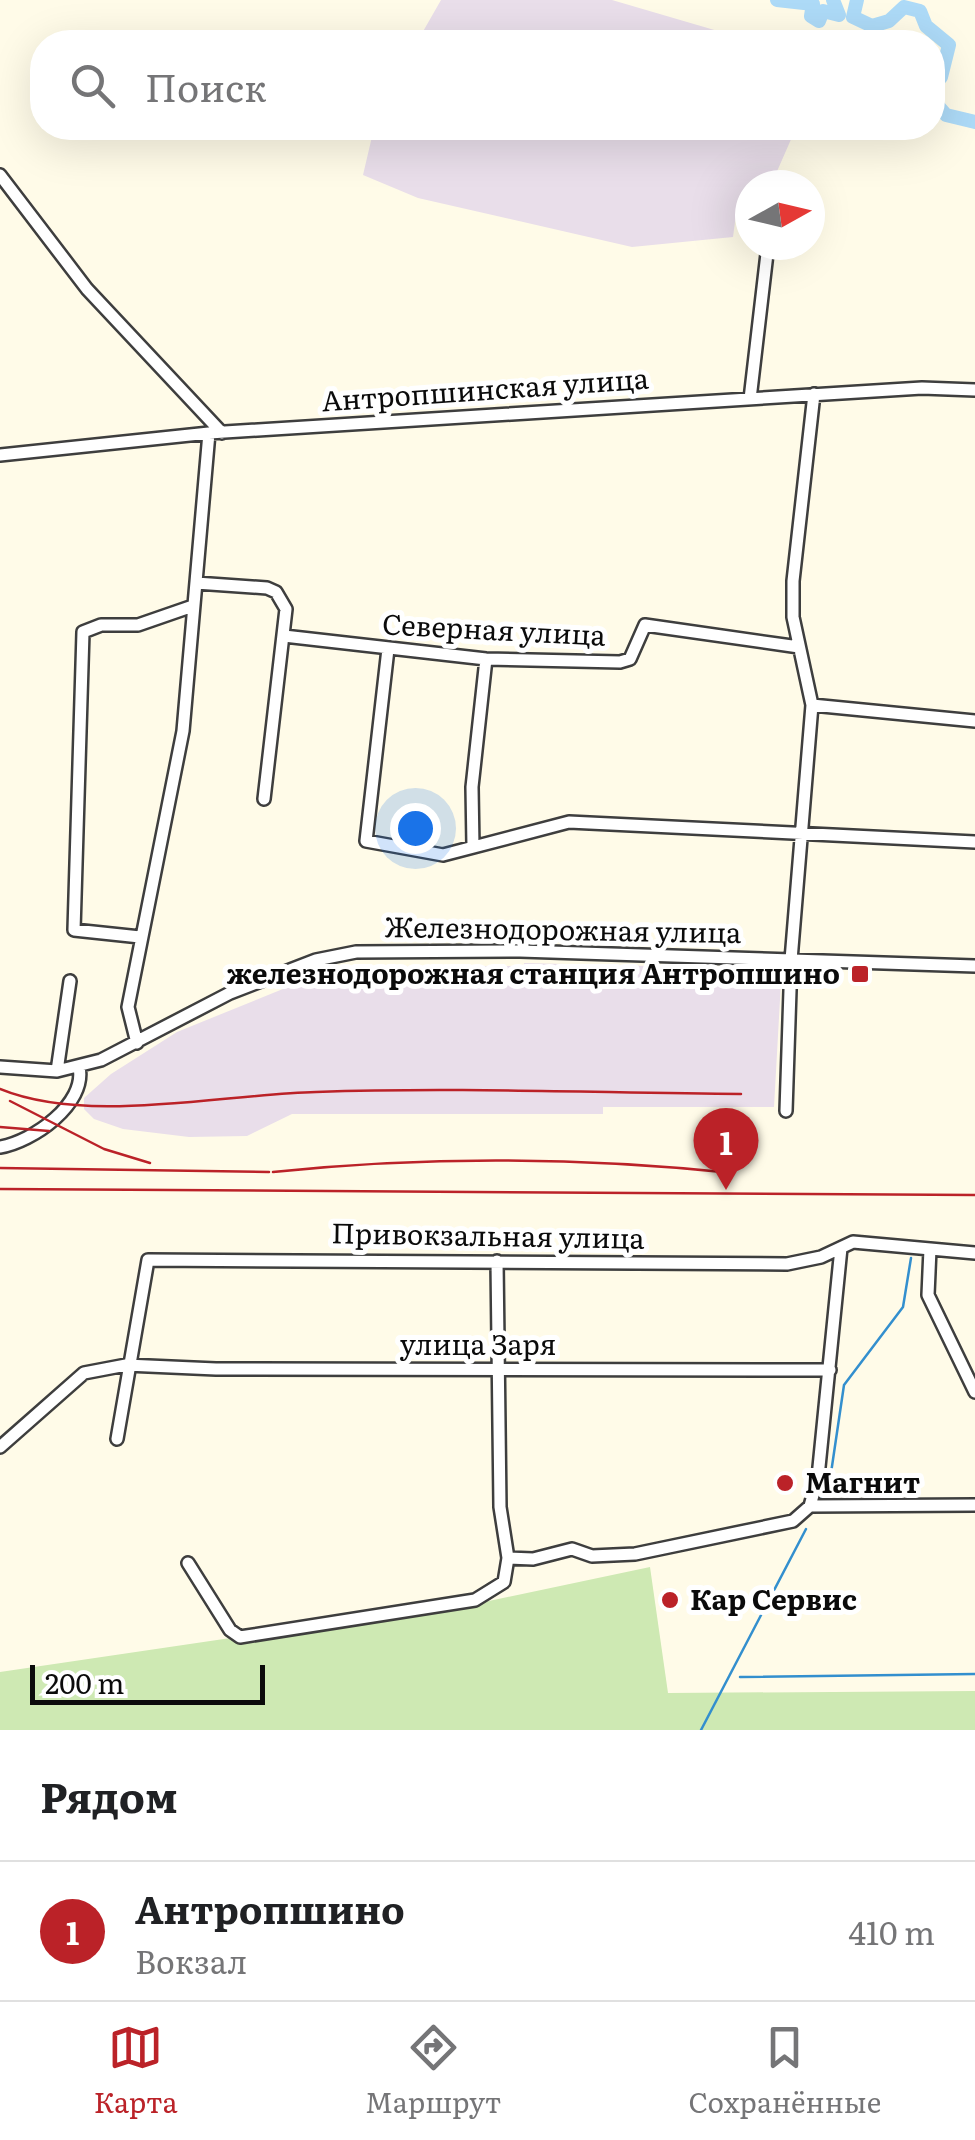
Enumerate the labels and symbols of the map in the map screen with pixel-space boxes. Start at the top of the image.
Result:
north arrow [735,170,825,260]
street label: Антропшинская улица [320,356,650,420]
street label: Северная улица [381,601,607,655]
your location [390,803,441,854]
street label: Железнодорожная улица [384,904,742,952]
place label: железнодорожная станция Антропшино [226,951,840,993]
marker: железнодорожная станция Антропшино [849,963,871,985]
pin: 1 [694,1108,758,1190]
street label: Привокзальная улица [331,1210,645,1258]
street label: улица Заря [400,1322,556,1364]
place label: Магнит [805,1460,920,1502]
marker: Магнит [774,1472,796,1494]
place label: Кар Сервис [690,1577,857,1619]
marker: Кар Сервис [659,1589,681,1611]
scale bar [30,1660,265,1704]

